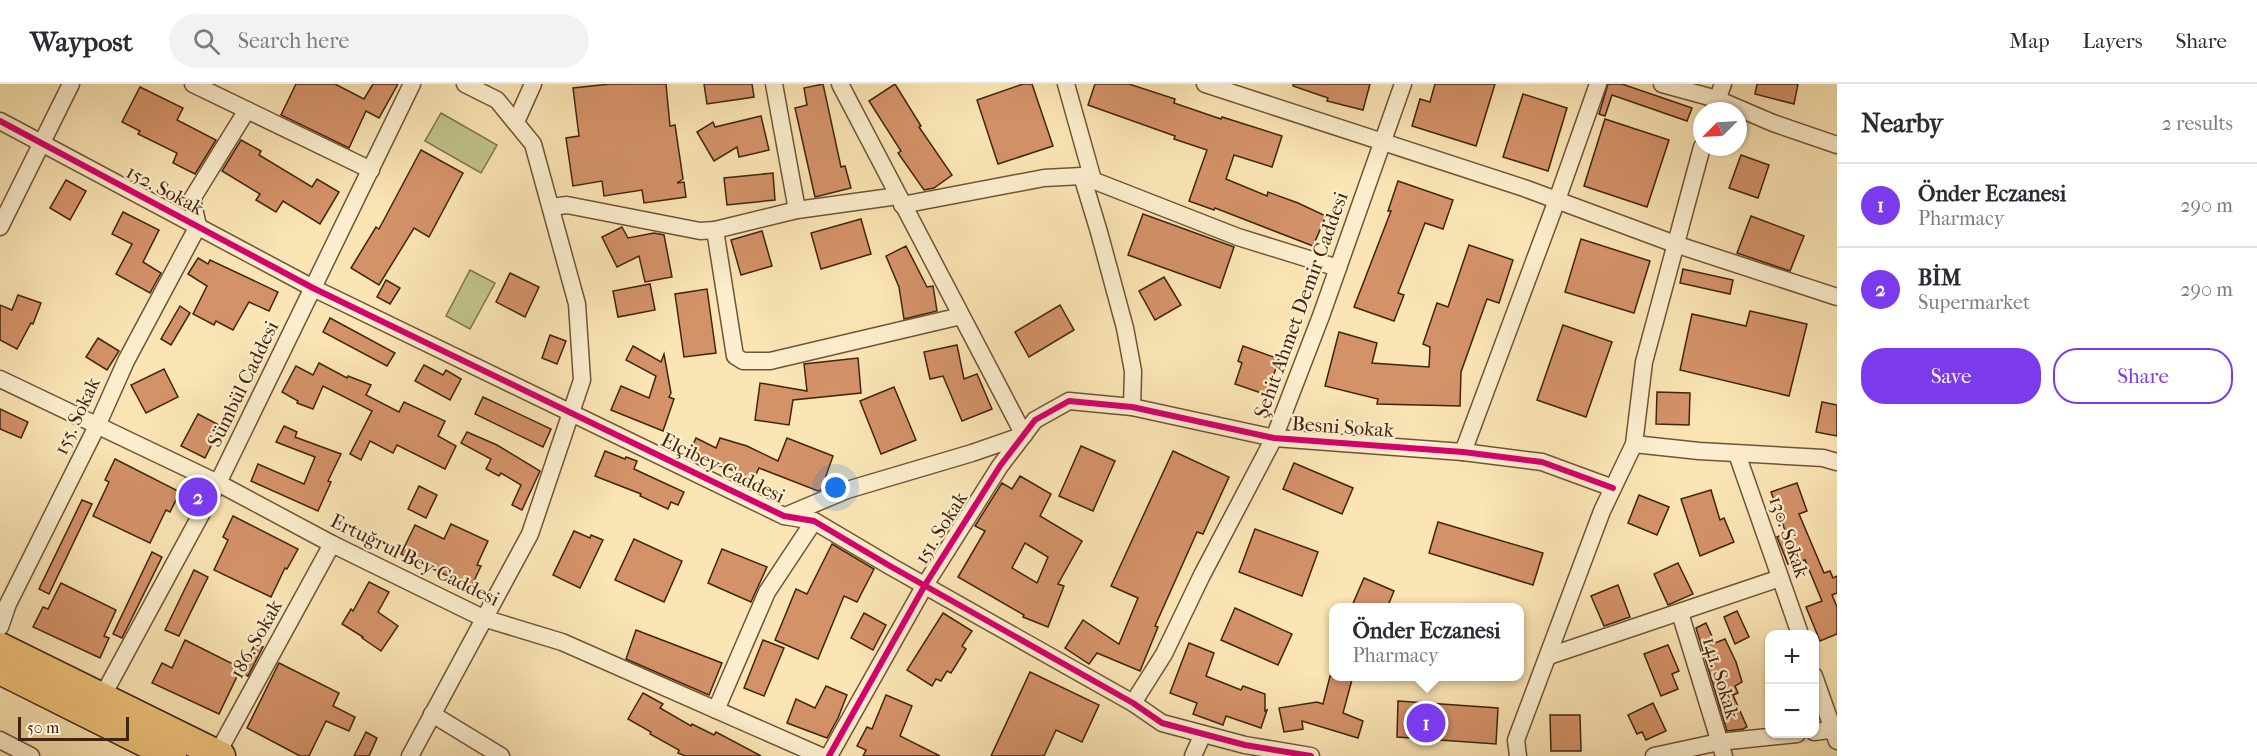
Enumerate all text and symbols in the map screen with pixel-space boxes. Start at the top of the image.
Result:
search box [169,14,589,68]
text: Waypost [30,25,133,58]
icon: search [190,25,223,58]
text: Search here [238,28,349,54]
text: Map [2009,29,2050,53]
text: Layers [2083,29,2142,53]
text: Share [2175,29,2227,53]
north arrow [1693,102,1747,156]
text: Nearby [1861,108,1943,139]
text: 2 results [2162,112,2233,135]
street label: 152. Sokak [122,160,208,220]
text: Önder Eczanesi [1918,181,2066,207]
street label: Şehit Ahmet Demir Caddesi [1249,189,1353,421]
text: 1 [1877,194,1884,217]
text: 290 m [2180,194,2233,217]
text: Pharmacy [1918,207,2004,230]
text: BİM [1918,265,1961,291]
text: 2 [1875,278,1886,301]
text: 290 m [2180,278,2233,301]
text: Supermarket [1918,291,2030,314]
street label: Sümbül Caddesi [203,317,283,451]
button: Save [1861,348,2041,404]
button: Share [2053,348,2233,404]
street label: 155. Sokak [49,373,105,458]
street label: Besni Sokak [1291,412,1395,442]
street label: Elçibey Caddesi [657,428,789,508]
your location [821,473,850,502]
pin: 2 [178,474,218,520]
street label: 151. Sokak [910,487,973,568]
street label: 130. Sokak [1764,493,1814,581]
street label: Ertuğrul Bey Caddesi [327,509,503,611]
street label: 186. Sokak [225,595,287,682]
popup [1329,603,1524,681]
text: Önder Eczanesi [1352,618,1501,644]
map controls [1765,630,1819,738]
button: + [1765,630,1819,684]
street label: 141. Sokak [1698,634,1745,722]
text: Pharmacy [1352,644,1439,667]
button: − [1765,684,1819,738]
pin: 1 [1406,700,1446,746]
scale bar [18,714,129,742]
text: 50 m [27,718,59,737]

